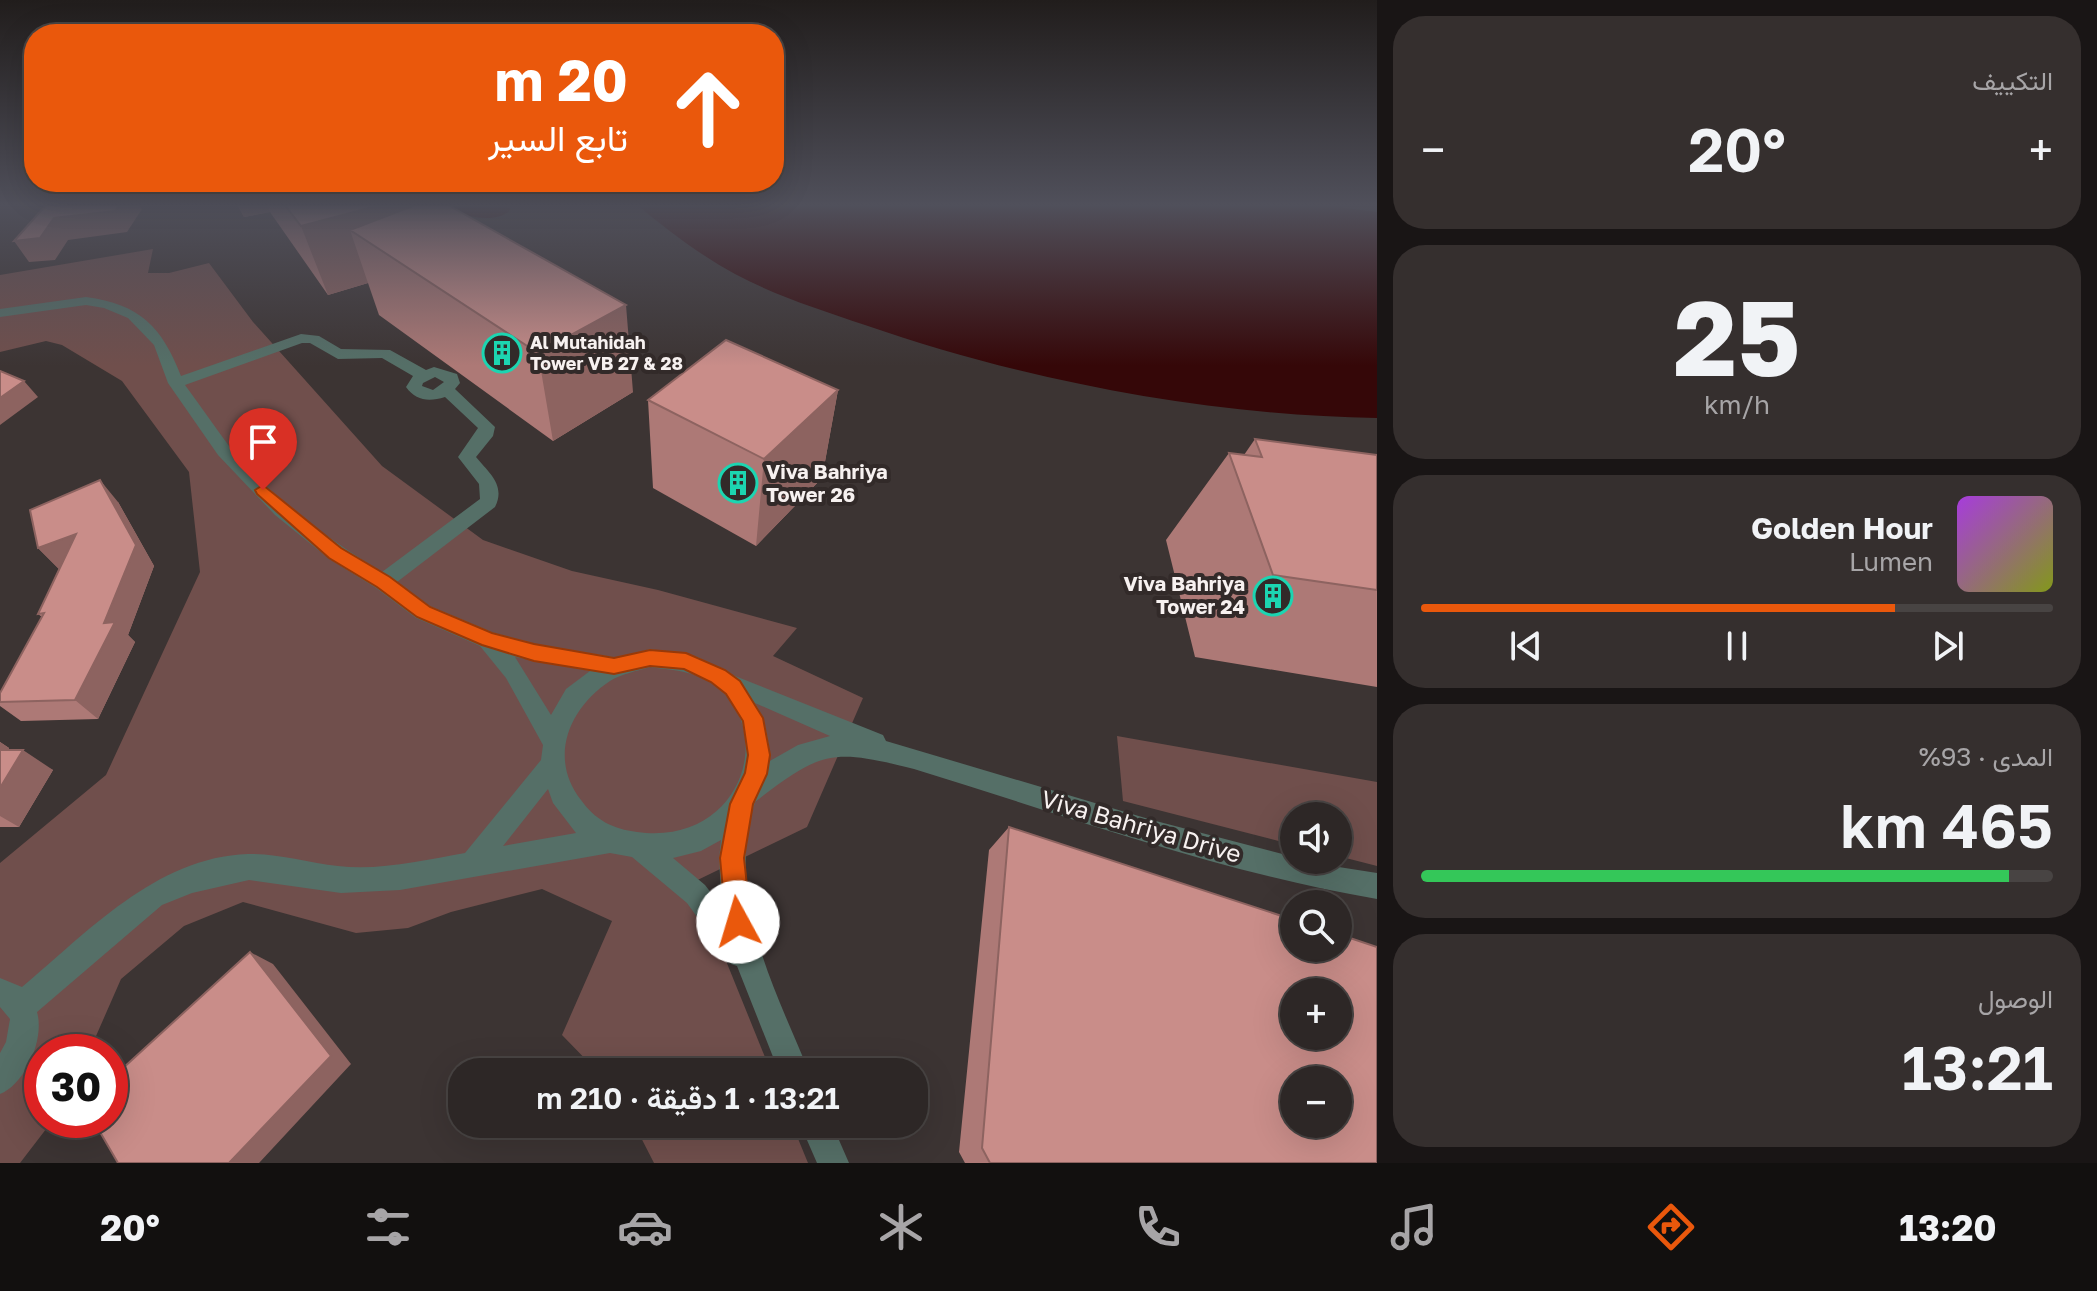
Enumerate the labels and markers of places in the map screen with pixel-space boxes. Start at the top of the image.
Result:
place label: Al Mutahidah Tower VB 27 & 28 [530,331,683,374]
building icon: Al Mutahidah Tower VB 27 & 28 [481,332,523,374]
pin [229,408,297,490]
place label: Viva Bahriya Tower 26 [766,459,888,506]
building icon: Viva Bahriya Tower 26 [717,462,759,504]
place label: Viva Bahriya Tower 24 [1123,571,1245,618]
building icon: Viva Bahriya Tower 24 [1252,575,1294,617]

